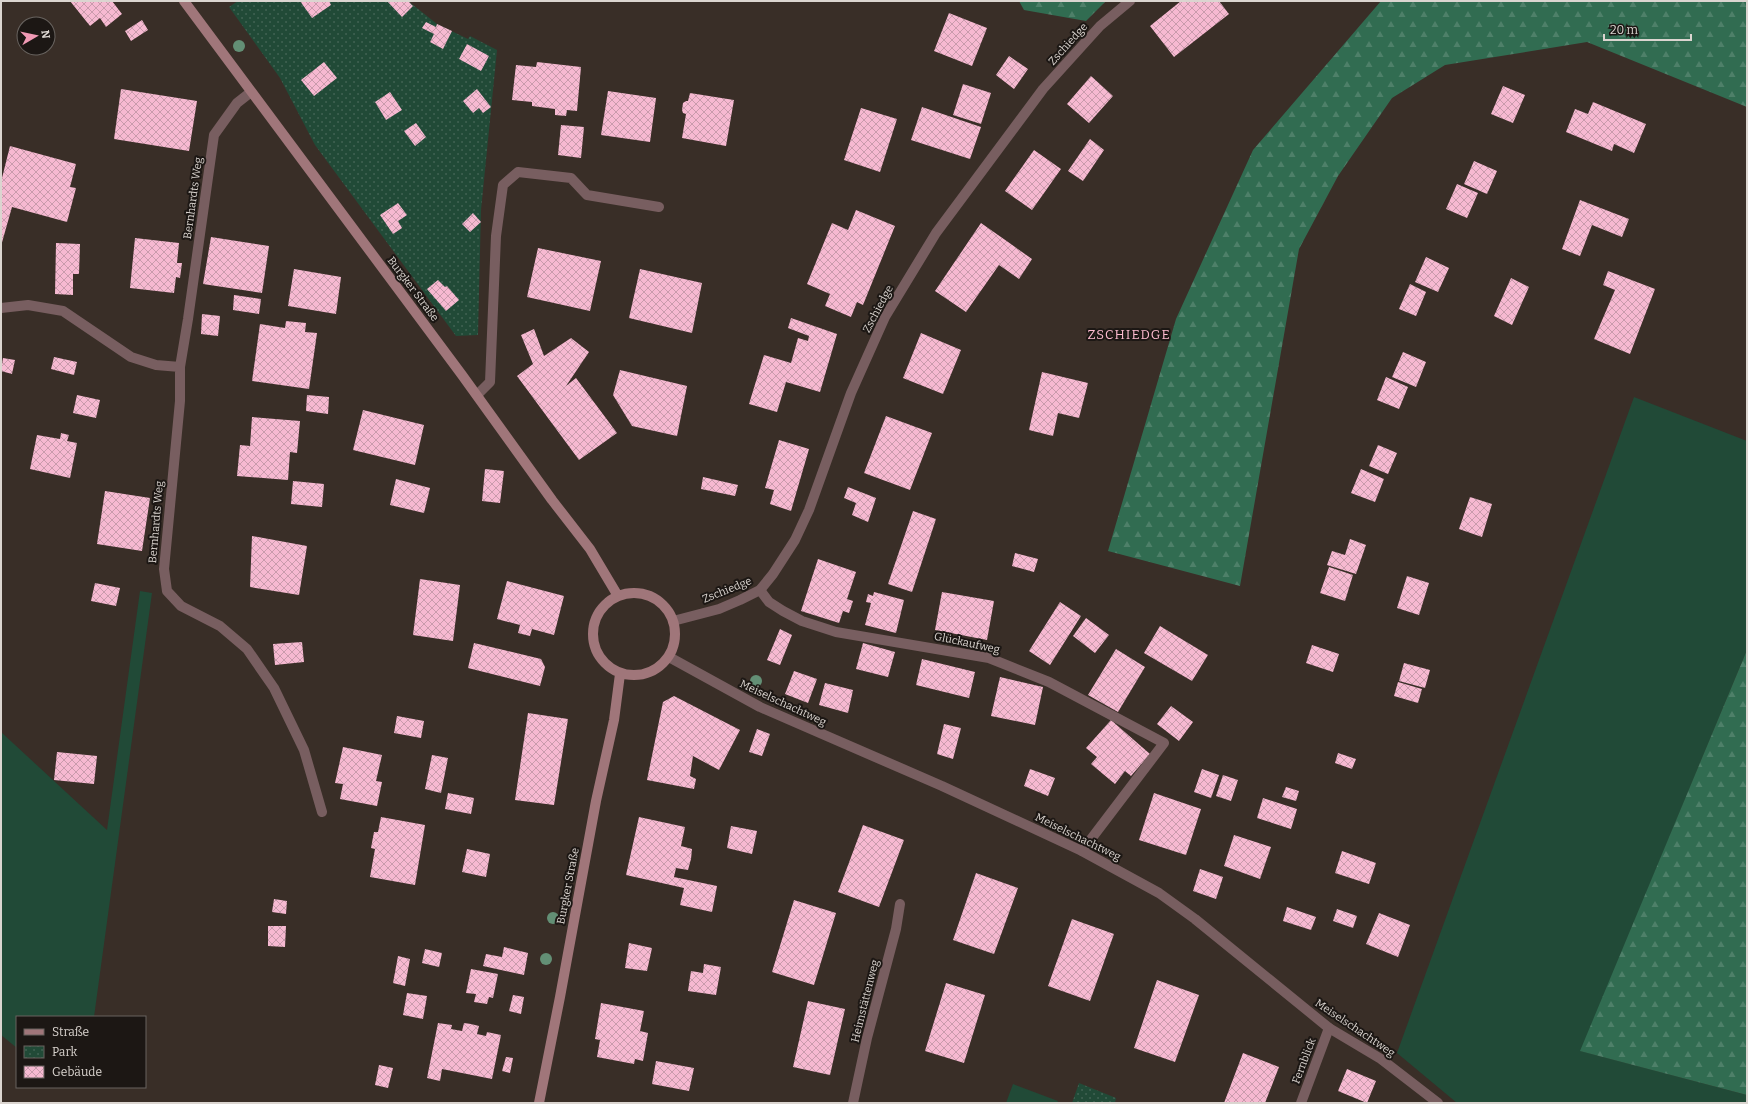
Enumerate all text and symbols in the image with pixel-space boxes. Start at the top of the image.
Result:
north arrow [16,16,56,56]
scale bar [1604,16,1691,42]
street label: Zschiedge [1046,20,1090,68]
text: 20 m [1610,23,1639,37]
text: N [38,29,53,40]
street label: Bernhardts Weg [181,156,205,240]
street label: Burgker Straße [385,254,441,324]
street label: Zschiedge [860,283,896,335]
district label: ZSCHIEDGE [1088,327,1170,342]
street label: Bernhardts Weg [146,480,166,564]
street label: Zschiedge [700,574,754,606]
street label: Glückaufweg [933,630,1001,656]
street label: Meiselschachtweg [738,677,828,729]
street label: Meiselschachtweg [1033,811,1123,863]
street label: Burgker Straße [554,847,582,925]
street label: Heimstättenweg [848,958,882,1044]
street label: Meiselschachtweg [1312,996,1398,1060]
legend [16,1016,146,1088]
text: Straße [52,1025,89,1039]
street label: Fernblick [1289,1036,1319,1086]
text: Park [52,1045,78,1059]
text: Gebäude [52,1065,102,1079]

